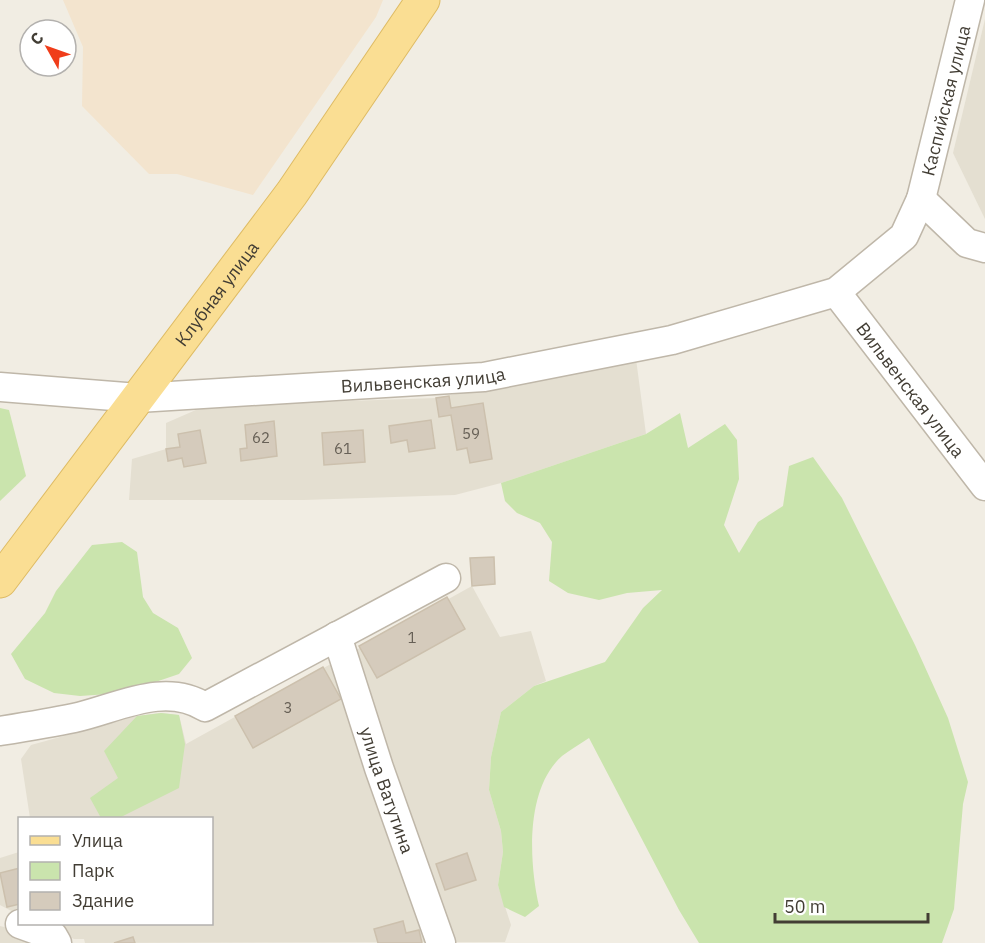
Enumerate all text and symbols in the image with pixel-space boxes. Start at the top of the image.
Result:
north arrow [18,18,78,78]
street label: Каспийская улица [916,22,975,178]
text: С [25,28,48,49]
street label: Клубная улица [170,236,264,350]
street label: Вильвенская улица [852,317,970,462]
street label: Вильвенская улица [340,362,507,397]
house number: 59 [462,424,480,443]
house number: 62 [252,428,270,447]
house number: 61 [334,439,352,458]
house number: 1 [407,628,417,647]
house number: 3 [283,698,293,717]
street label: улица Ватутина [355,724,420,857]
legend [18,817,213,925]
text: Улица [72,829,123,852]
text: Парк [72,859,115,882]
scale bar [775,886,928,924]
text: Здание [72,889,134,912]
text: 50 m [784,895,826,918]

